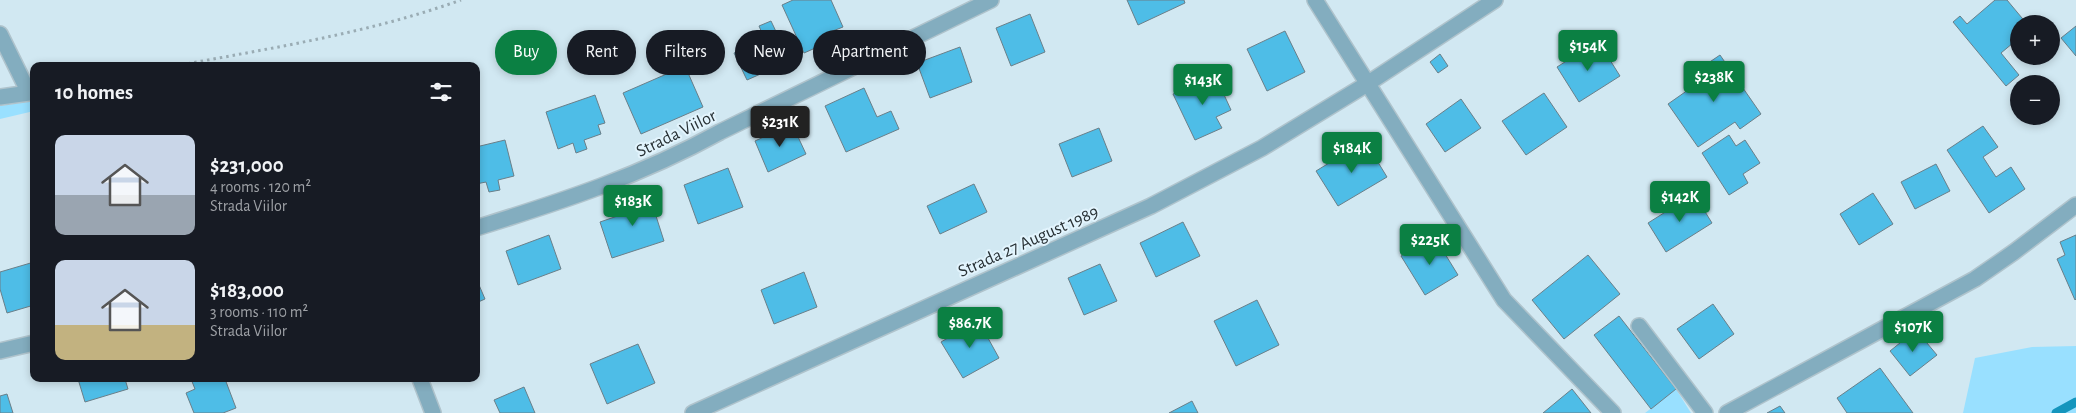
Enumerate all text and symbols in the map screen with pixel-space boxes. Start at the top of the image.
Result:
map controls [2010,15,2060,125]
button: + [2010,15,2060,65]
chip: Buy [495,30,557,75]
chip: Rent [567,30,636,75]
chip: Filters [646,30,725,75]
chip: New [735,30,803,75]
chip: Apartment [813,30,926,75]
pin: $154K [1553,30,1623,72]
text: $154K [1569,38,1607,54]
pin: $238K [1679,61,1749,103]
pin: $143K [1168,64,1238,106]
text: $238K [1695,69,1733,85]
text: $143K [1184,72,1222,88]
button: − [2010,75,2060,125]
icon: filters [427,78,455,106]
text: 10 homes [55,82,133,103]
pin: $231K [745,106,815,148]
street label: Strada Viilor [634,107,719,161]
text: $231K [762,114,798,130]
pin: $184K [1317,132,1387,174]
text: $184K [1333,140,1371,156]
icon: home [95,155,155,215]
text: $231,000 [210,155,284,176]
text: 4 rooms · 120 m² [210,179,311,195]
pin: $142K [1645,180,1715,223]
pin: $183K [598,184,668,227]
text: $142K [1661,189,1699,205]
text: $183K [614,193,652,209]
text: Strada Viilor [210,198,287,214]
street label: Strada 27 August 1989 [955,203,1101,281]
pin: $225K [1395,224,1465,266]
text: $225K [1411,232,1449,248]
icon: home [95,280,155,340]
text: $183,000 [210,280,284,301]
text: 3 rooms · 110 m² [210,304,308,320]
pin: $86.7K [929,306,1011,349]
pin: $107K [1878,310,1948,353]
text: $86.7K [949,315,991,331]
text: $107K [1894,319,1932,335]
text: Strada Viilor [210,323,287,339]

